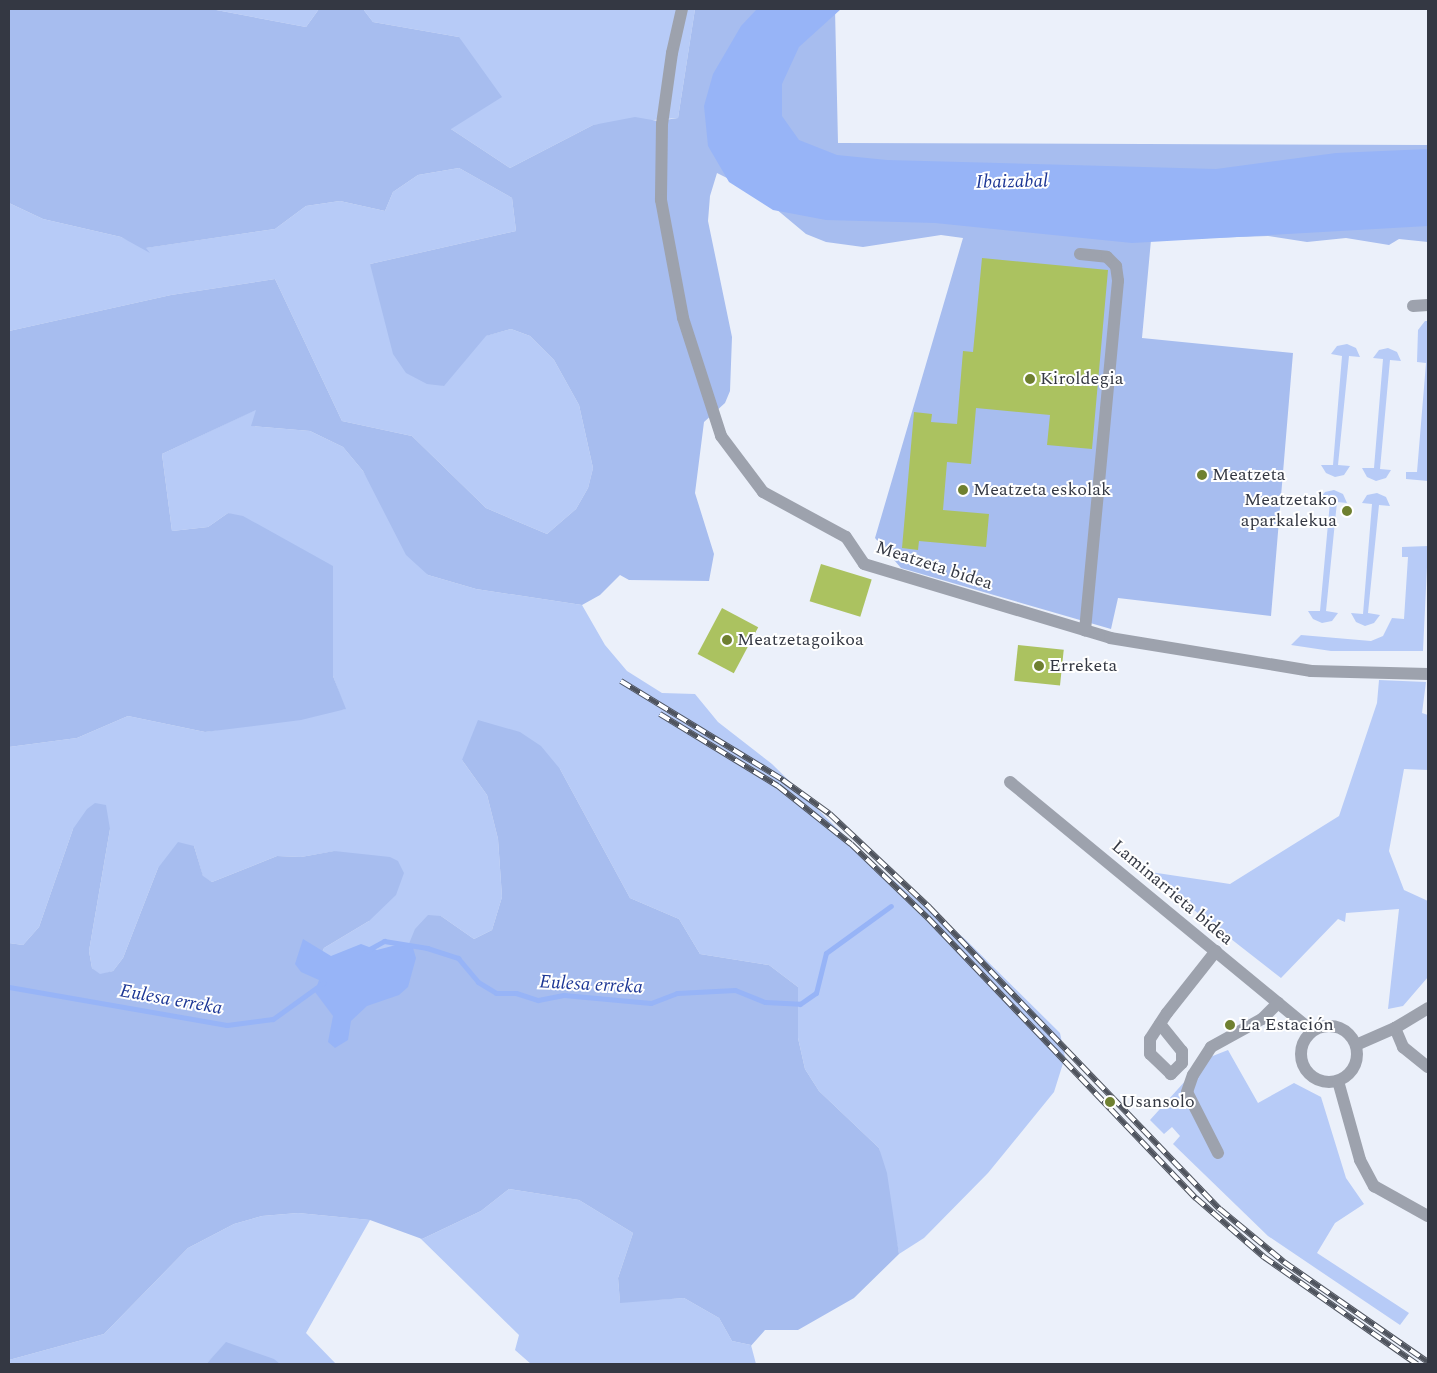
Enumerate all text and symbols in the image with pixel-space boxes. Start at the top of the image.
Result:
water label: Ibaizabal [976,170,1048,194]
place label: Kiroldegia [1040,368,1124,390]
marker: Kiroldegia [1024,373,1036,385]
place label: Meatzeta [1212,464,1286,486]
marker: Meatzeta [1196,469,1208,481]
place label: Meatzeta eskolak [973,479,1111,501]
marker: Meatzeta eskolak [957,484,969,496]
place label: Meatzetako aparkalekua [1241,490,1337,532]
marker: Meatzetako aparkalekua [1341,505,1353,517]
street label: Meatzeta bidea [873,537,995,595]
place label: Meatzetagoikoa [737,629,864,651]
marker: Meatzetagoikoa [721,634,733,646]
place label: Erreketa [1049,655,1117,677]
marker: Erreketa [1033,660,1045,672]
street label: Laminarrieta bidea [1107,836,1237,950]
water label: Eulesa erreka [539,971,643,999]
water label: Eulesa erreka [118,980,224,1020]
place label: La Estación [1240,1014,1334,1036]
marker: La Estación [1224,1019,1236,1031]
place label: Usansolo [1121,1091,1195,1113]
marker: Usansolo [1103,1095,1117,1109]

